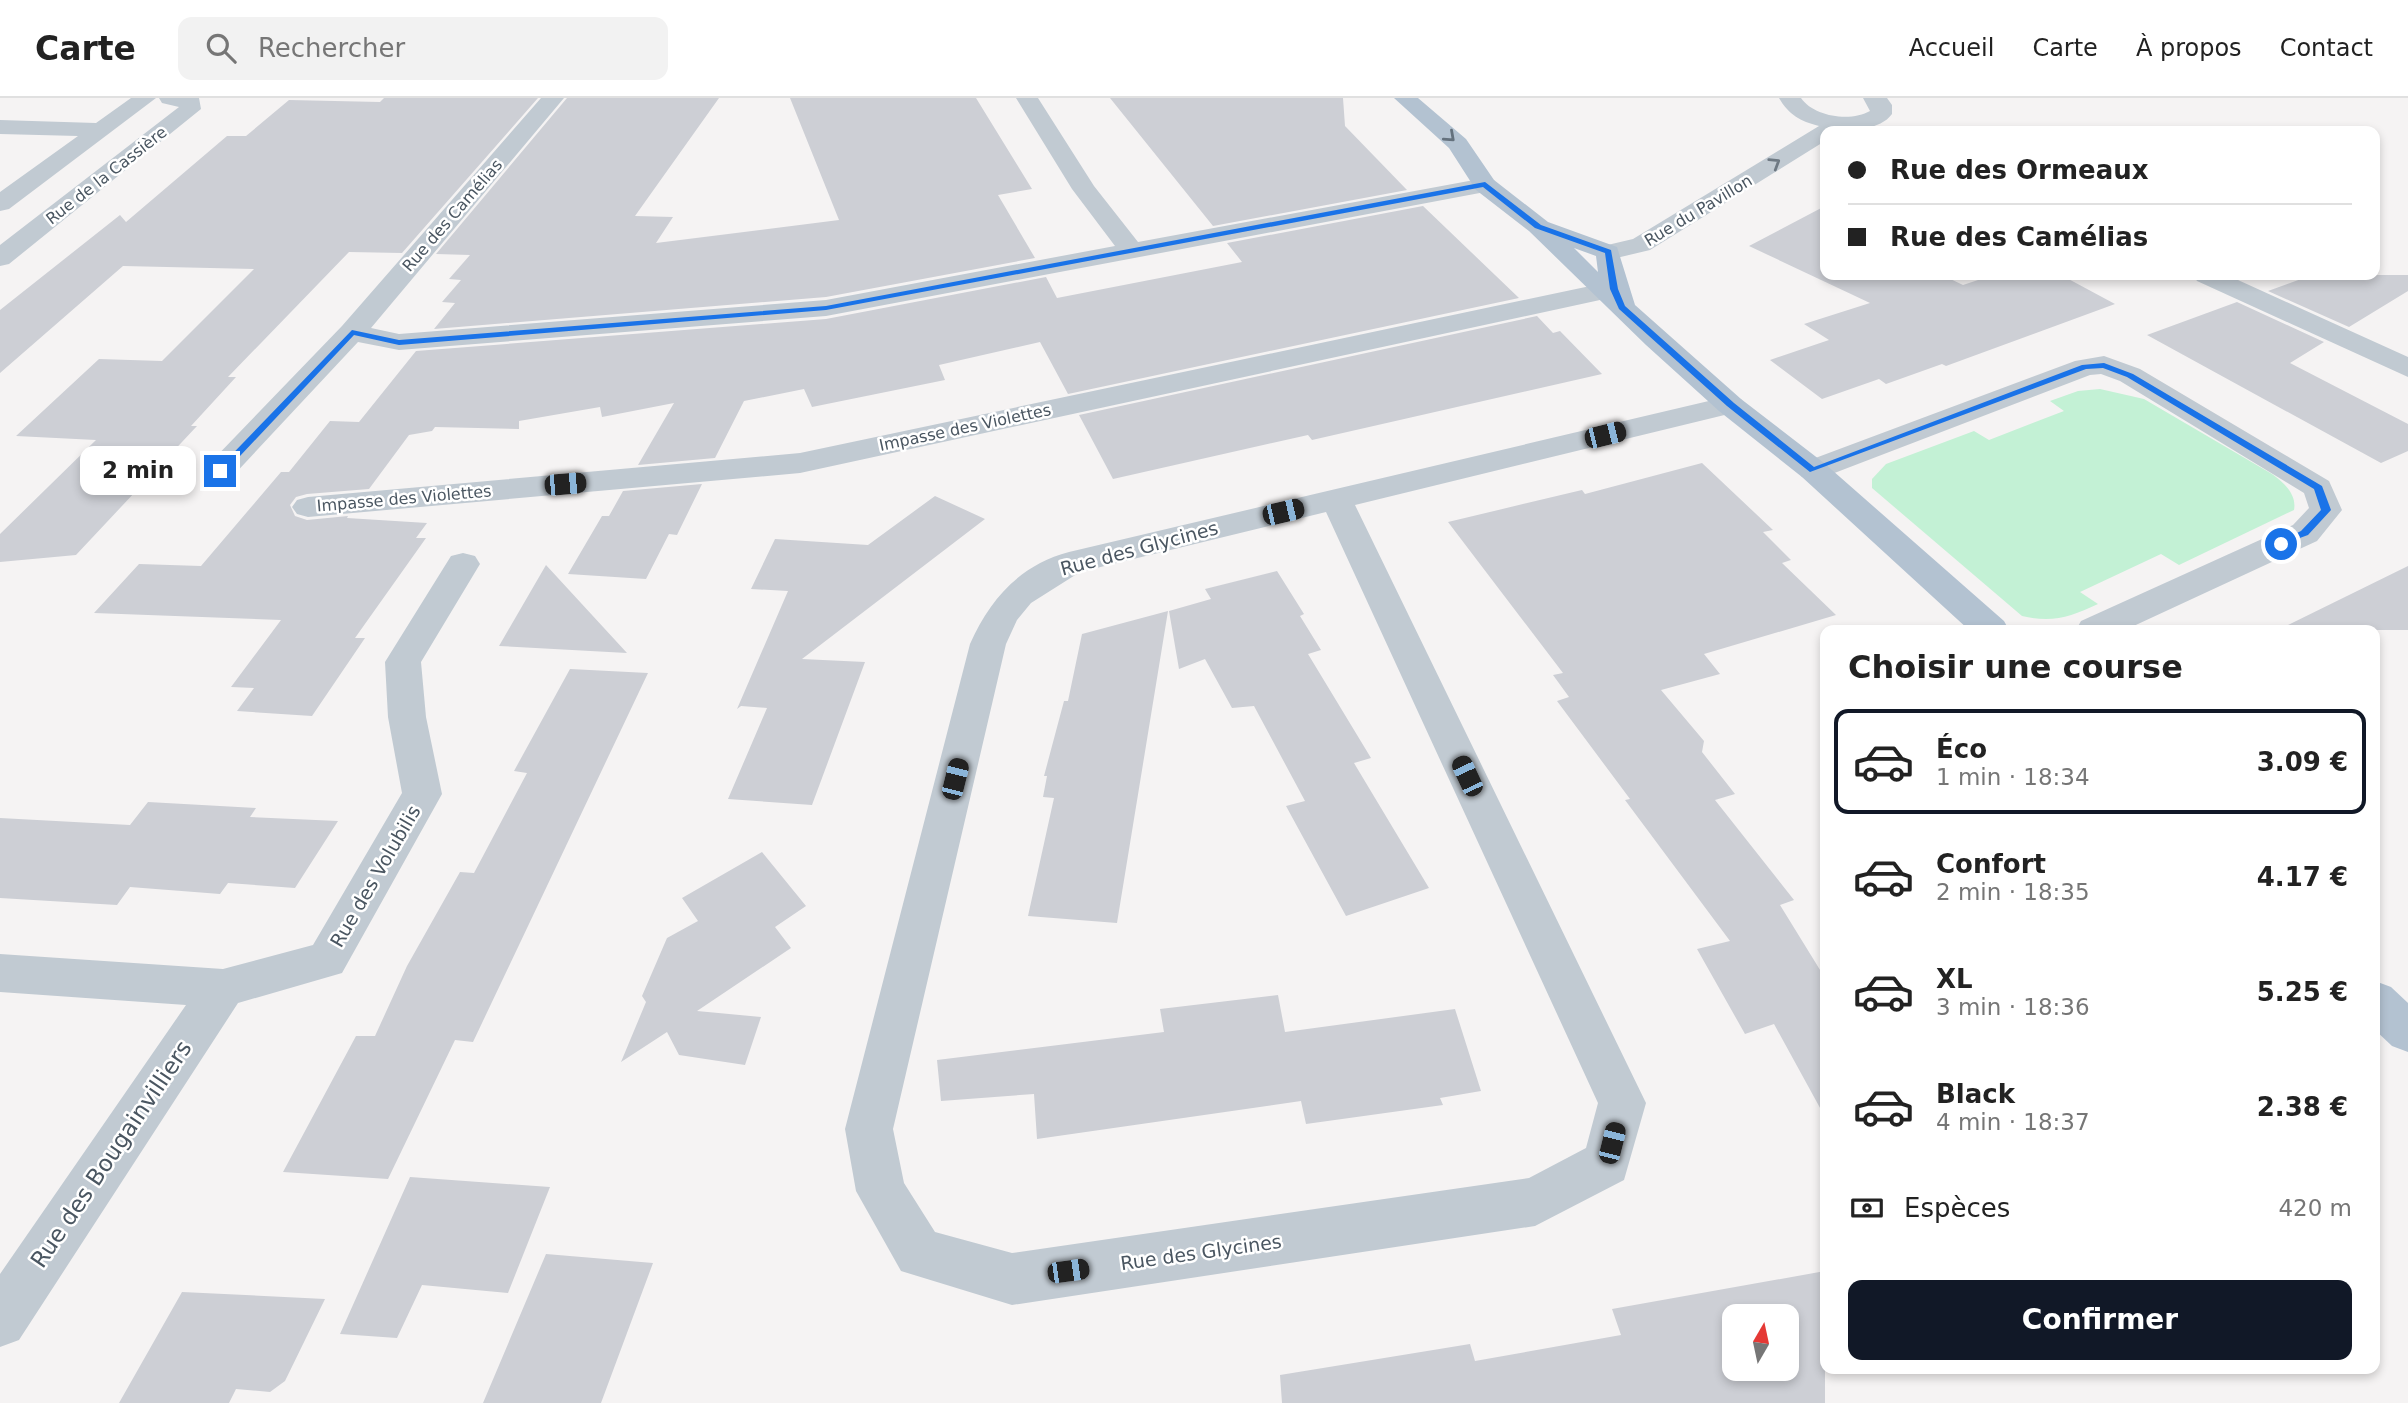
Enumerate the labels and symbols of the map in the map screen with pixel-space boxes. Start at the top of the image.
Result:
street label: Rue de la Cassière [42,122,170,228]
one-way arrow [1442,129,1455,142]
street label: Rue des Camélias [399,155,506,275]
one-way arrow [1768,159,1781,172]
street label: Rue du Pavillon [1641,171,1756,250]
street label: Impasse des Violettes [877,400,1053,455]
car [1583,420,1628,450]
callout: 2 min [80,446,196,496]
route end [204,455,236,487]
car [544,472,587,496]
street label: Impasse des Violettes [316,481,492,516]
car [1261,497,1306,527]
street label: Rue des Glycines [1058,516,1220,580]
route start [2265,528,2297,560]
car [1449,753,1486,799]
car [940,756,971,802]
street label: Rue des Volubilis [325,801,425,951]
street label: Rue des Bougainvilliers [25,1036,197,1272]
car [1597,1120,1628,1166]
street label: Rue des Glycines [1119,1230,1283,1274]
car [1046,1258,1091,1284]
north arrow [1722,1304,1799,1381]

